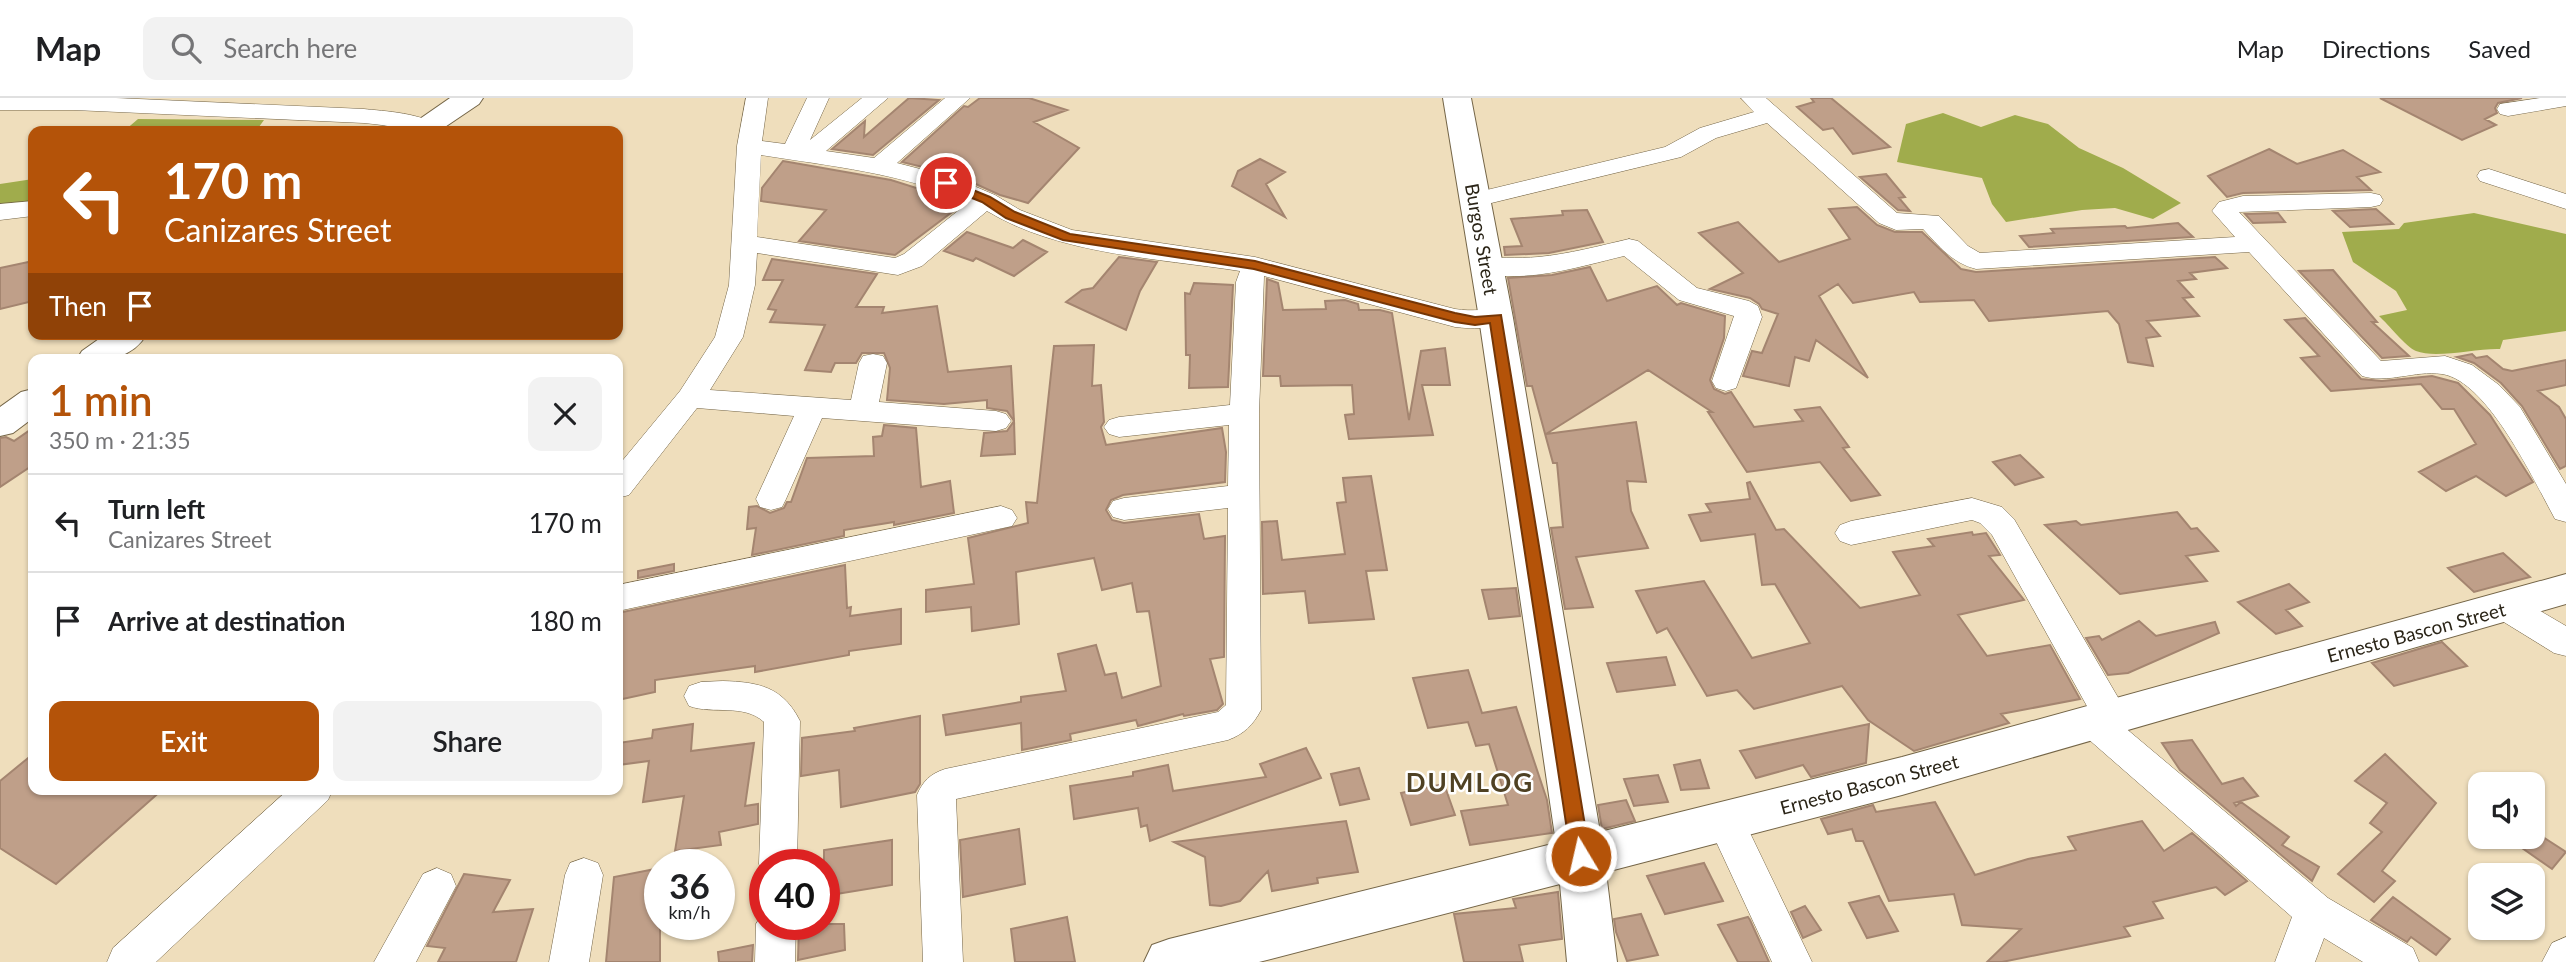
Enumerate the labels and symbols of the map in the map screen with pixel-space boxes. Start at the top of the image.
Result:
pin [916,153,976,213]
street label: Burgos Street [1461,181,1503,297]
street label: Ernesto Bascon Street [2324,597,2508,667]
street label: Ernesto Bascon Street [1777,749,1961,819]
district label: DUMLOG [1406,766,1534,798]
position arrow [1544,819,1618,893]
speed limit sign: 40 [749,849,840,940]

